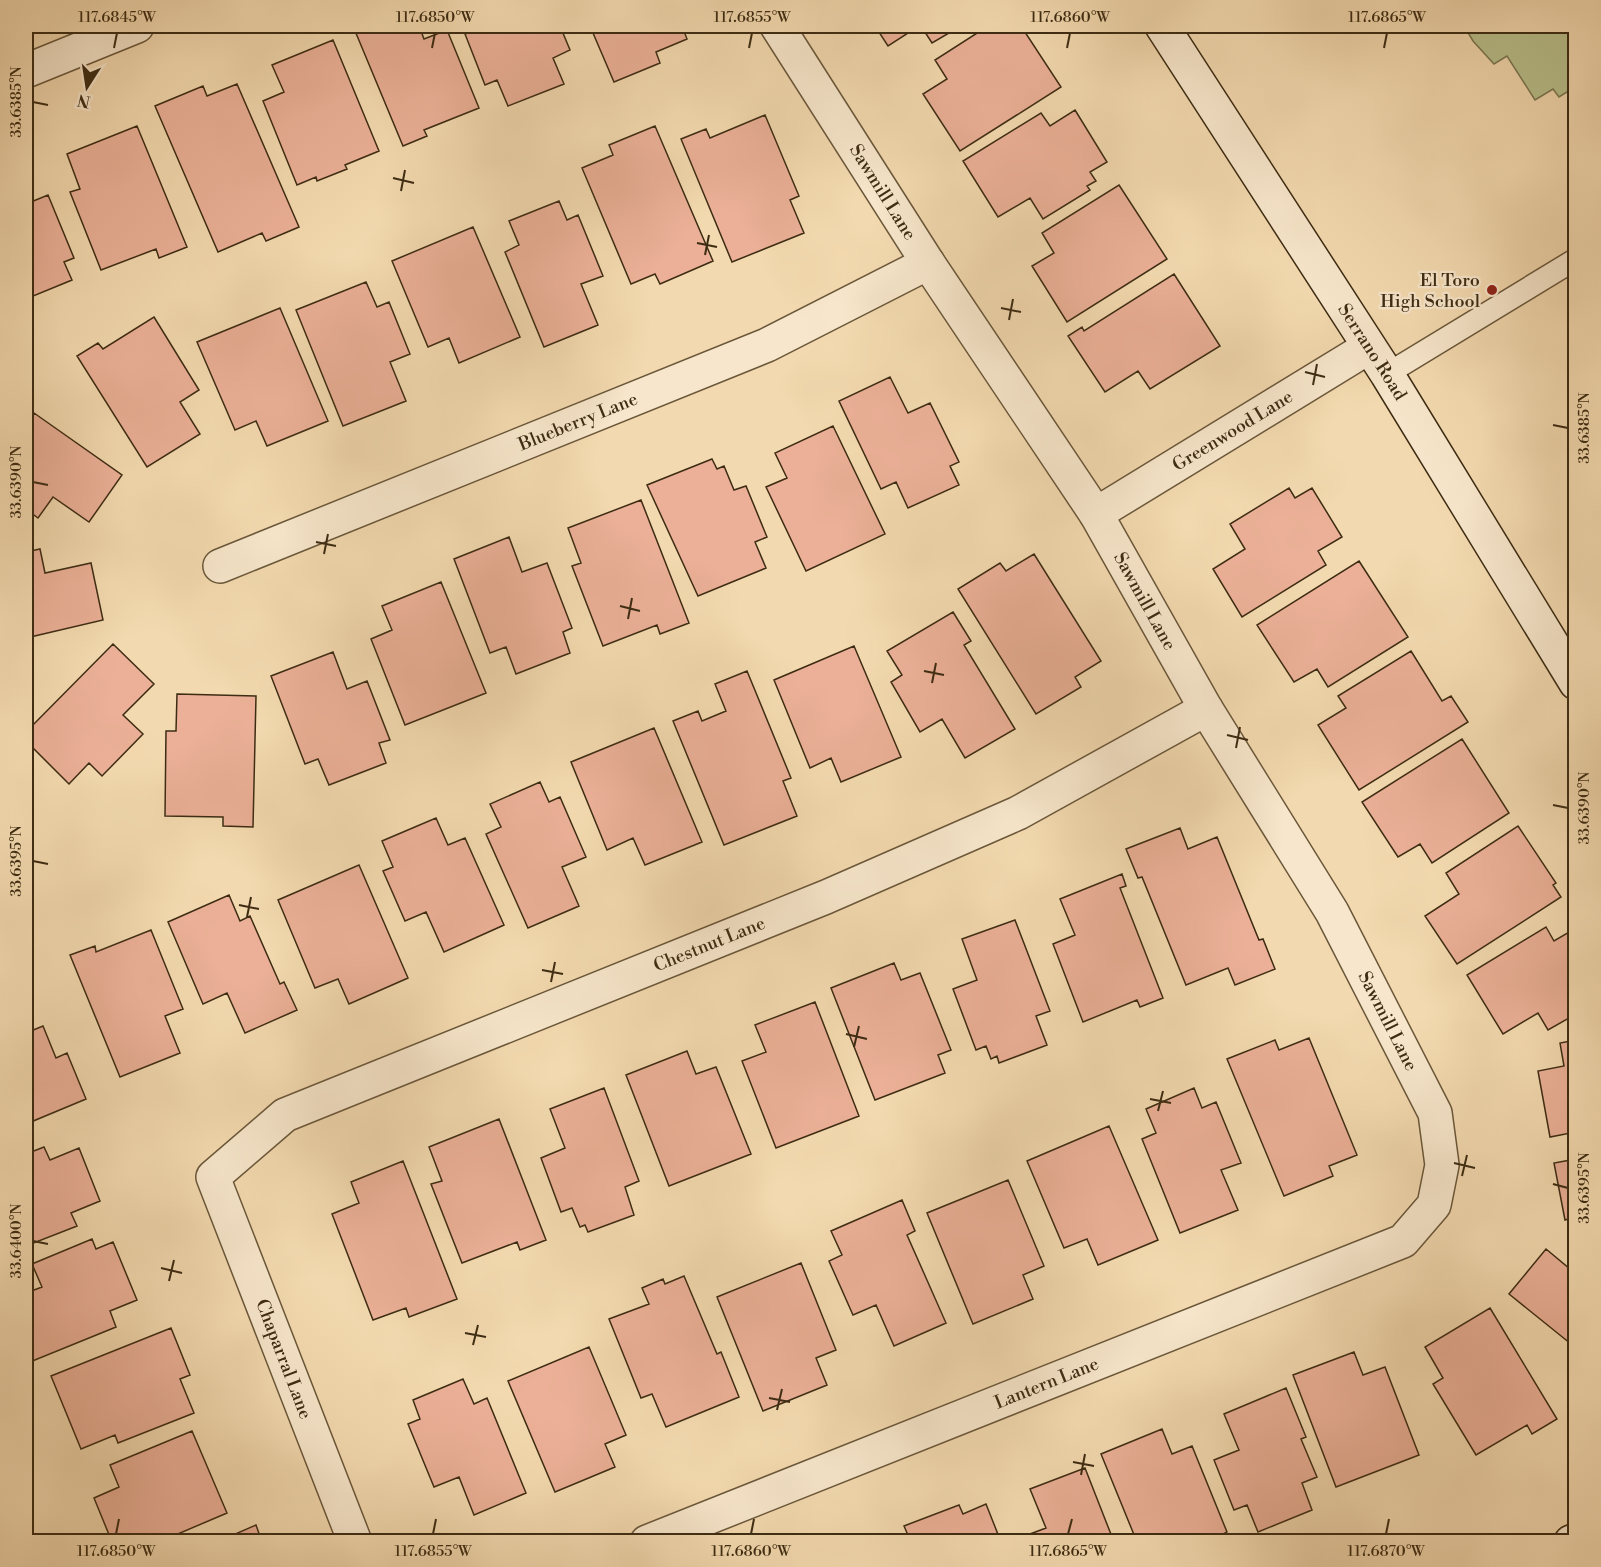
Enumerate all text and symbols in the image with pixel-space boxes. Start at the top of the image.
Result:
text: 117.6845°W [78,8,156,27]
text: 117.6850°W [396,8,475,27]
text: 117.6855°W [713,8,791,27]
text: 117.6860°W [1030,8,1110,27]
text: 117.6865°W [1348,8,1426,27]
north arrow [57,57,117,117]
text: 33.6385°N [7,66,26,138]
text: N [75,90,92,112]
street label: Sawmill Lane [844,140,921,244]
place label: El Toro High School [1380,269,1481,313]
marker: El Toro High School [1485,283,1499,297]
street label: Serrano Road [1333,299,1412,406]
street label: Greenwood Lane [1168,385,1297,477]
street label: Blueberry Lane [514,387,641,457]
text: 33.6385°N [1575,392,1594,464]
text: 33.6390°N [7,446,26,518]
street label: Sawmill Lane [1108,548,1181,654]
text: 33.6390°N [1575,772,1594,844]
text: 33.6395°N [7,825,26,897]
street label: Chestnut Lane [650,912,769,977]
street label: Sawmill Lane [1353,968,1422,1075]
text: 33.6395°N [1575,1152,1594,1224]
text: 33.6400°N [7,1204,26,1278]
street label: Chaparral Lane [250,1296,317,1422]
street label: Lantern Lane [991,1352,1102,1415]
text: 117.6850°W [77,1542,156,1561]
text: 117.6855°W [394,1542,472,1561]
text: 117.6860°W [711,1542,791,1561]
text: 117.6865°W [1029,1542,1107,1561]
text: 117.6870°W [1347,1542,1425,1561]

